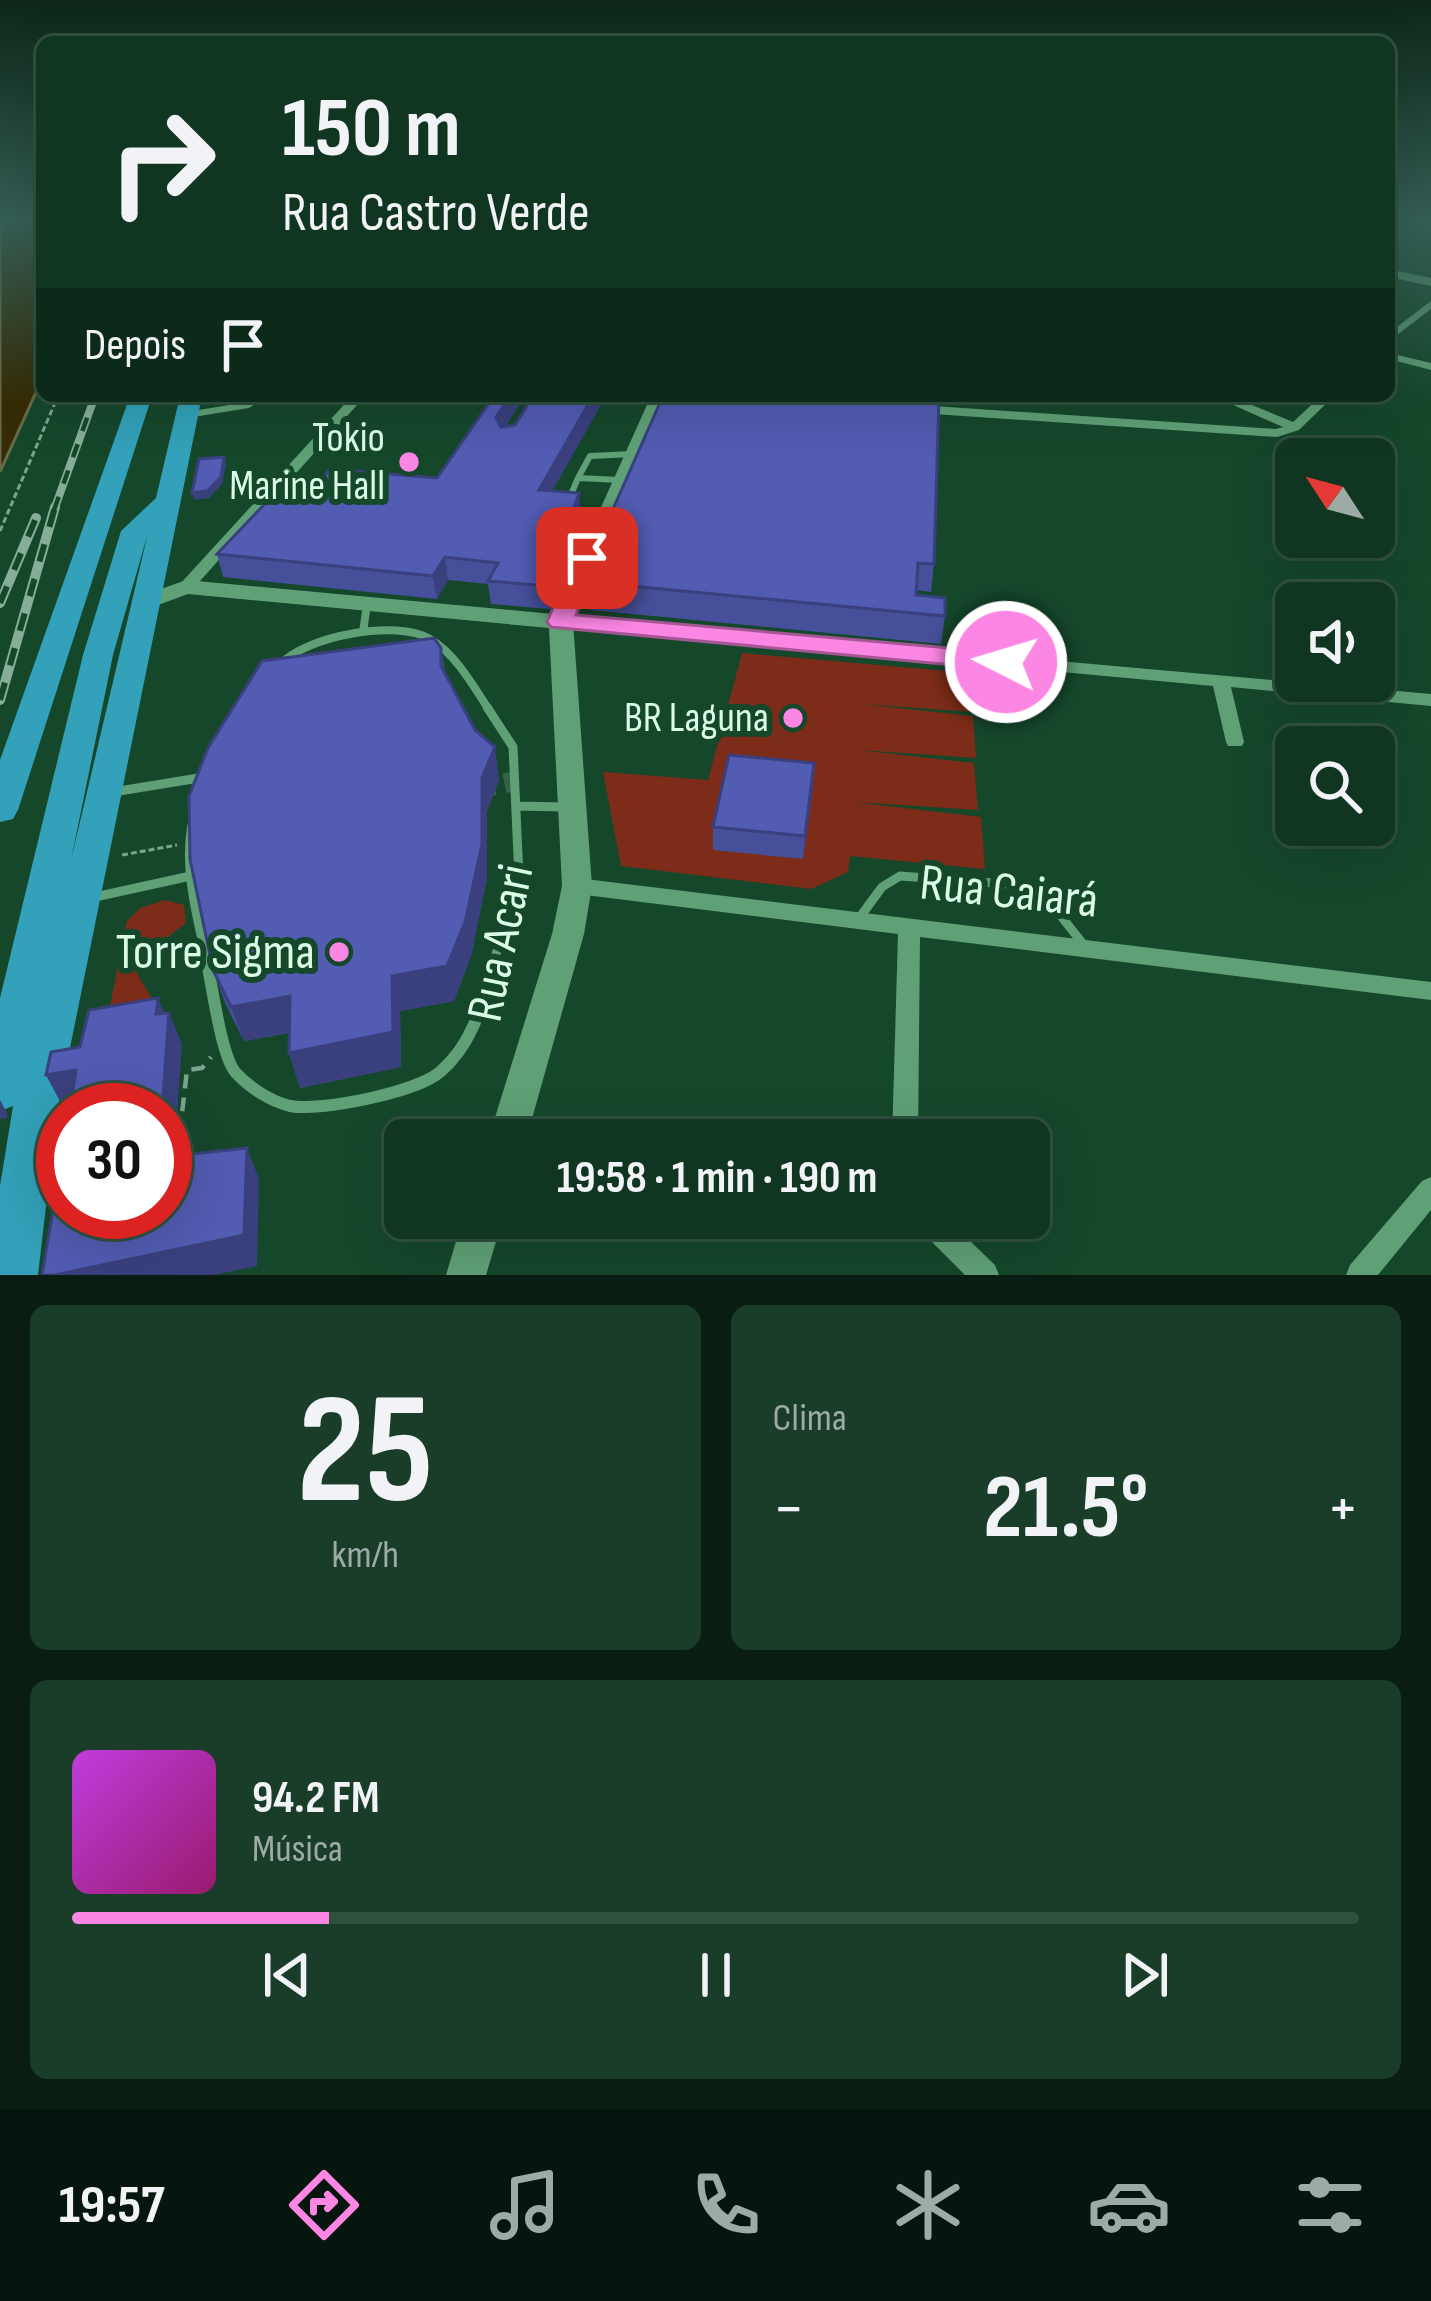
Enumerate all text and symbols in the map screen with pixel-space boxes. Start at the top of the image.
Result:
text: 150 m [282,79,461,180]
icon: right [84,84,240,240]
text: Rua Castro Verde [282,181,590,246]
icon: arrive [210,312,276,378]
text: Depois [84,318,186,373]
place label: Tokio Marine Hall [229,413,385,512]
north arrow [1275,438,1395,558]
map controls [1275,438,1395,846]
marker: Tokio Marine Hall [396,449,422,475]
pin [536,507,638,609]
icon: arrive [554,525,620,591]
button: sound [1275,582,1395,702]
position arrow [943,599,1069,725]
place label: BR Laguna [624,693,769,744]
marker: BR Laguna [780,705,806,731]
button: search [1275,726,1395,846]
street label: Rua Caiará [917,852,1101,932]
street label: Rua Acari [455,859,547,1027]
place label: Torre Sigma [115,922,315,983]
marker: Torre Sigma [326,939,352,965]
speed limit sign: 30 [36,1083,192,1239]
text: 19:58 · 1 min · 190 m [557,1151,877,1206]
text: 25 [297,1360,434,1547]
text: Clima [773,1395,847,1442]
text: 21.5° [983,1455,1148,1563]
text: − [773,1470,805,1549]
text: + [1327,1470,1359,1549]
text: km/h [332,1532,399,1579]
text: 94.2 FM [252,1771,379,1826]
text: Música [252,1826,343,1873]
icon: previous [254,1942,320,2008]
icon: pause [683,1942,749,2008]
icon: next [1112,1942,1178,2008]
icon: directions [282,2163,366,2247]
icon: music [483,2163,567,2247]
icon: phone [684,2163,768,2247]
icon: climate [886,2163,970,2247]
icon: car [1087,2163,1171,2247]
icon: filters [1288,2163,1372,2247]
text: 19:57 [59,2173,165,2238]

